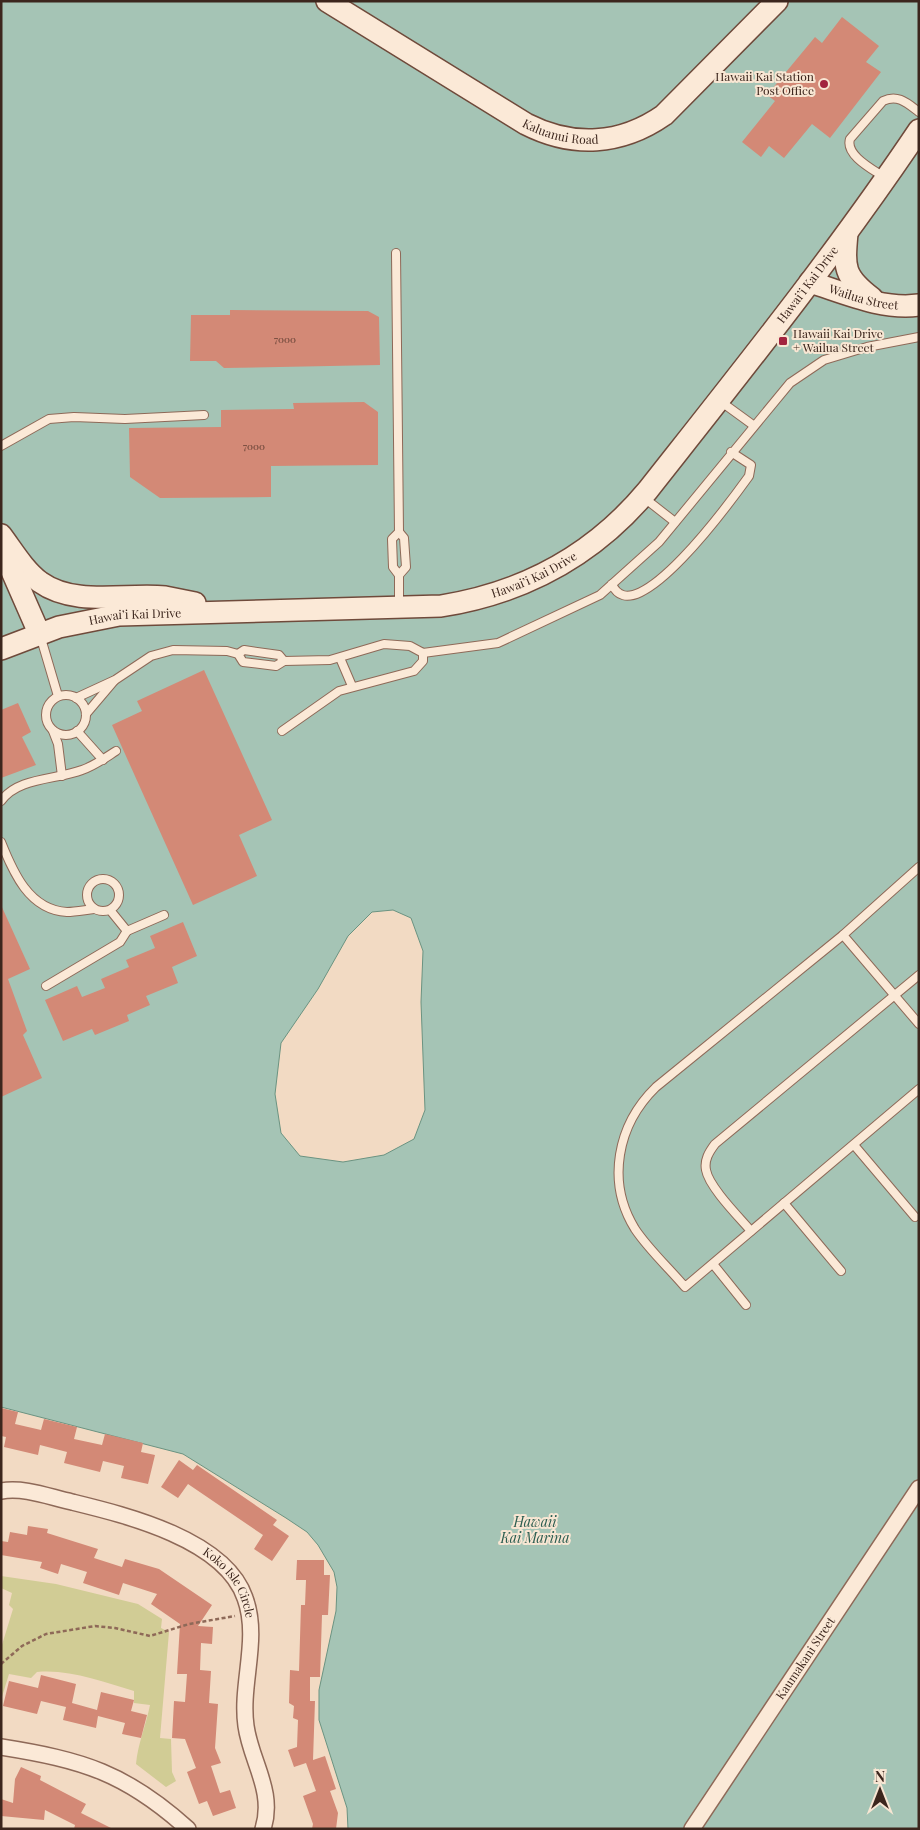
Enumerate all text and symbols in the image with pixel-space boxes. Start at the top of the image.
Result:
place label: Hawaii Kai Station Post Office [715,68,814,98]
marker: Hawaii Kai Station Post Office [818,78,830,90]
street label: Kaluanui Road [520,115,599,147]
street label: Hawai’i Kai Drive [773,242,841,326]
street label: Wailua Street [826,280,900,313]
place label: Hawaii Kai Drive + Wailua Street [793,325,883,355]
house number: 7000 [274,332,296,346]
marker: Hawaii Kai Drive + Wailua Street [777,335,789,347]
house number: 7000 [243,439,265,453]
street label: Hawai’i Kai Drive [489,547,580,601]
street label: Hawai’i Kai Drive [87,604,181,628]
water label: Hawaii Kai Marina [499,1512,570,1547]
street label: Koko Isle Circle [200,1543,259,1619]
street label: Kaumakani Street [772,1613,838,1702]
north arrow [855,1765,905,1815]
text: N [875,1767,885,1786]

